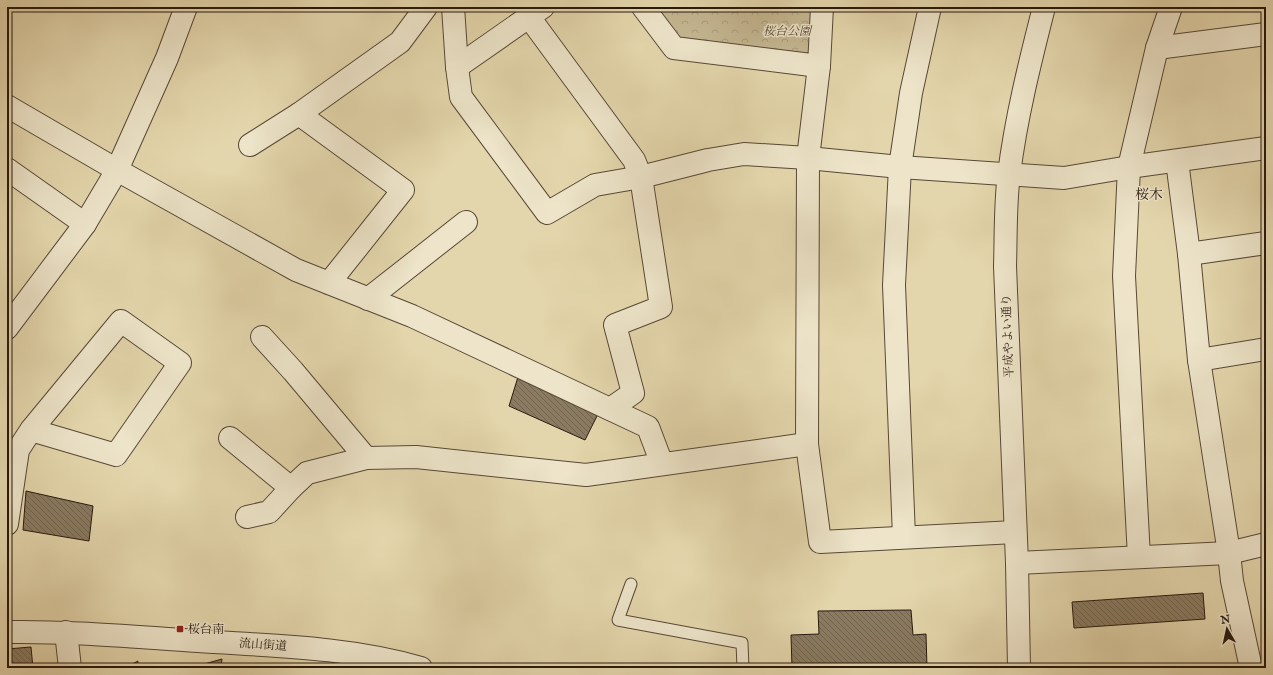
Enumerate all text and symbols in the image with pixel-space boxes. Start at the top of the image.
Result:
park label: 桜台公園 [763,24,813,39]
district label: 桜木 [1135,186,1163,204]
street label: 平成やよい通り [999,294,1017,378]
north arrow [1207,609,1247,649]
text: N [1219,612,1232,628]
place label: 桜台南 [188,622,224,637]
marker: 桜台南 [175,624,185,634]
street label: 流山街道 [239,636,287,654]

